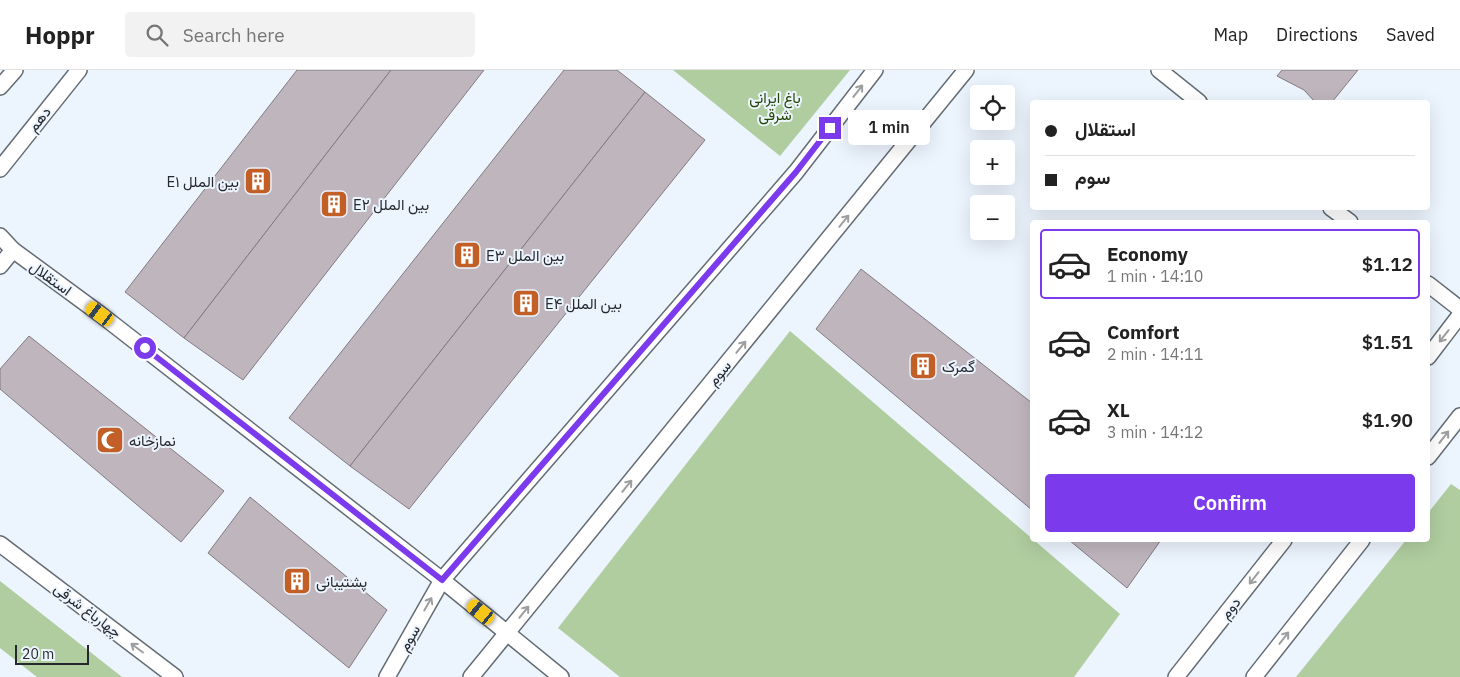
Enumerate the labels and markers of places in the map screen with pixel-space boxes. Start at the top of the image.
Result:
building icon: E۱ بین الملل [243,166,273,196]
place label: E۱ بین الملل [166,172,239,192]
building icon: E۲ بین الملل [319,189,349,219]
place label: E۲ بین الملل [353,195,429,215]
building icon: E۳ بین الملل [452,240,482,270]
place label: E۳ بین الملل [486,246,564,266]
building icon: E۴ بین الملل [511,288,541,318]
place label: E۴ بین الملل [545,294,622,314]
building icon: گمرک [908,351,938,381]
place label: گمرک [942,357,975,376]
mosque icon: نمازخانه [95,425,125,455]
place label: نمازخانه [129,431,176,450]
building icon: پشتیبانی [282,566,312,596]
place label: پشتیبانی [316,572,367,592]

